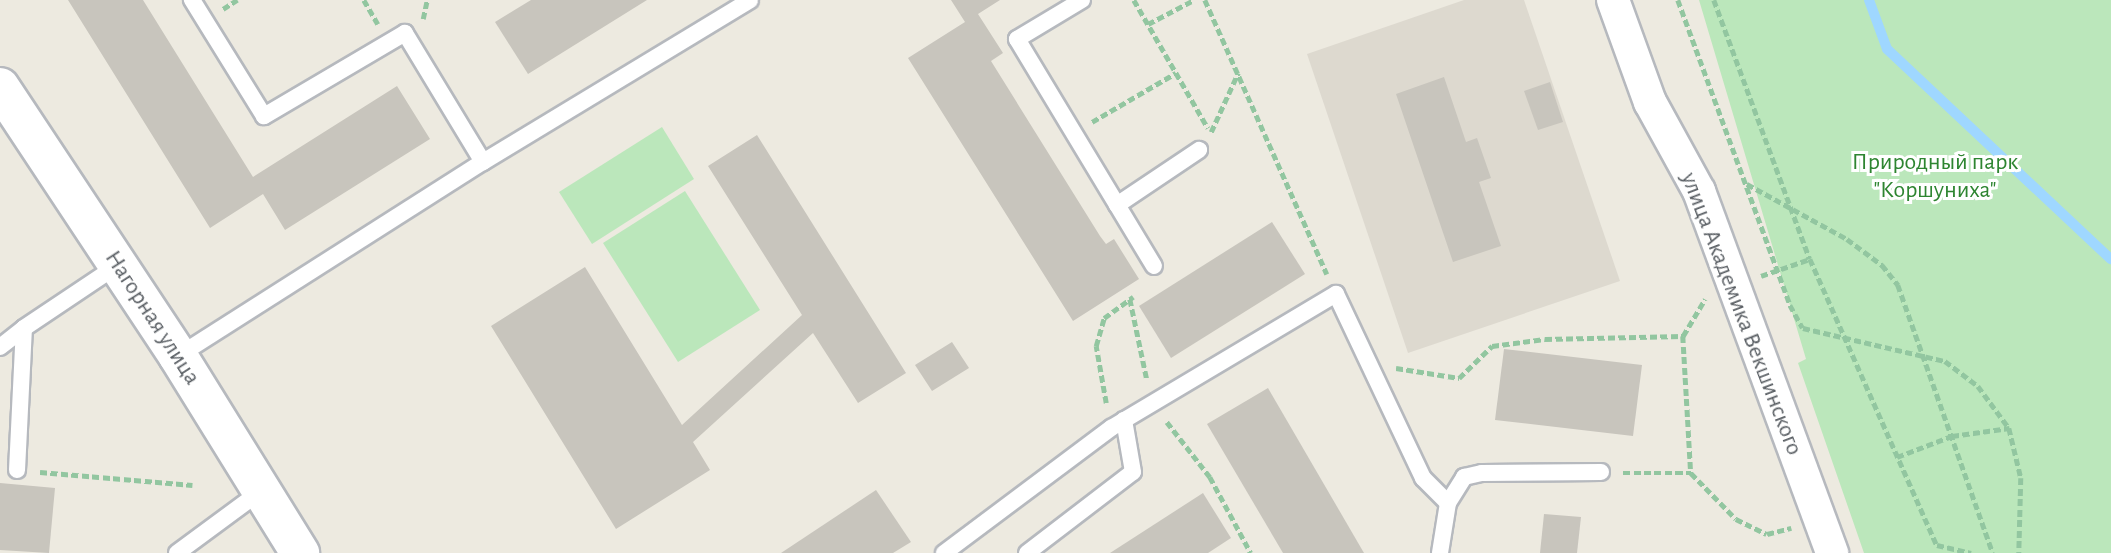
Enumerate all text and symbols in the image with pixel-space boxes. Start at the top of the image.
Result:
park label: Природный парк "Коршуниха" [1852,149,2018,205]
street label: улица Академика Векшинского [1674,169,1808,459]
street label: Нагорная улица [98,245,206,391]

